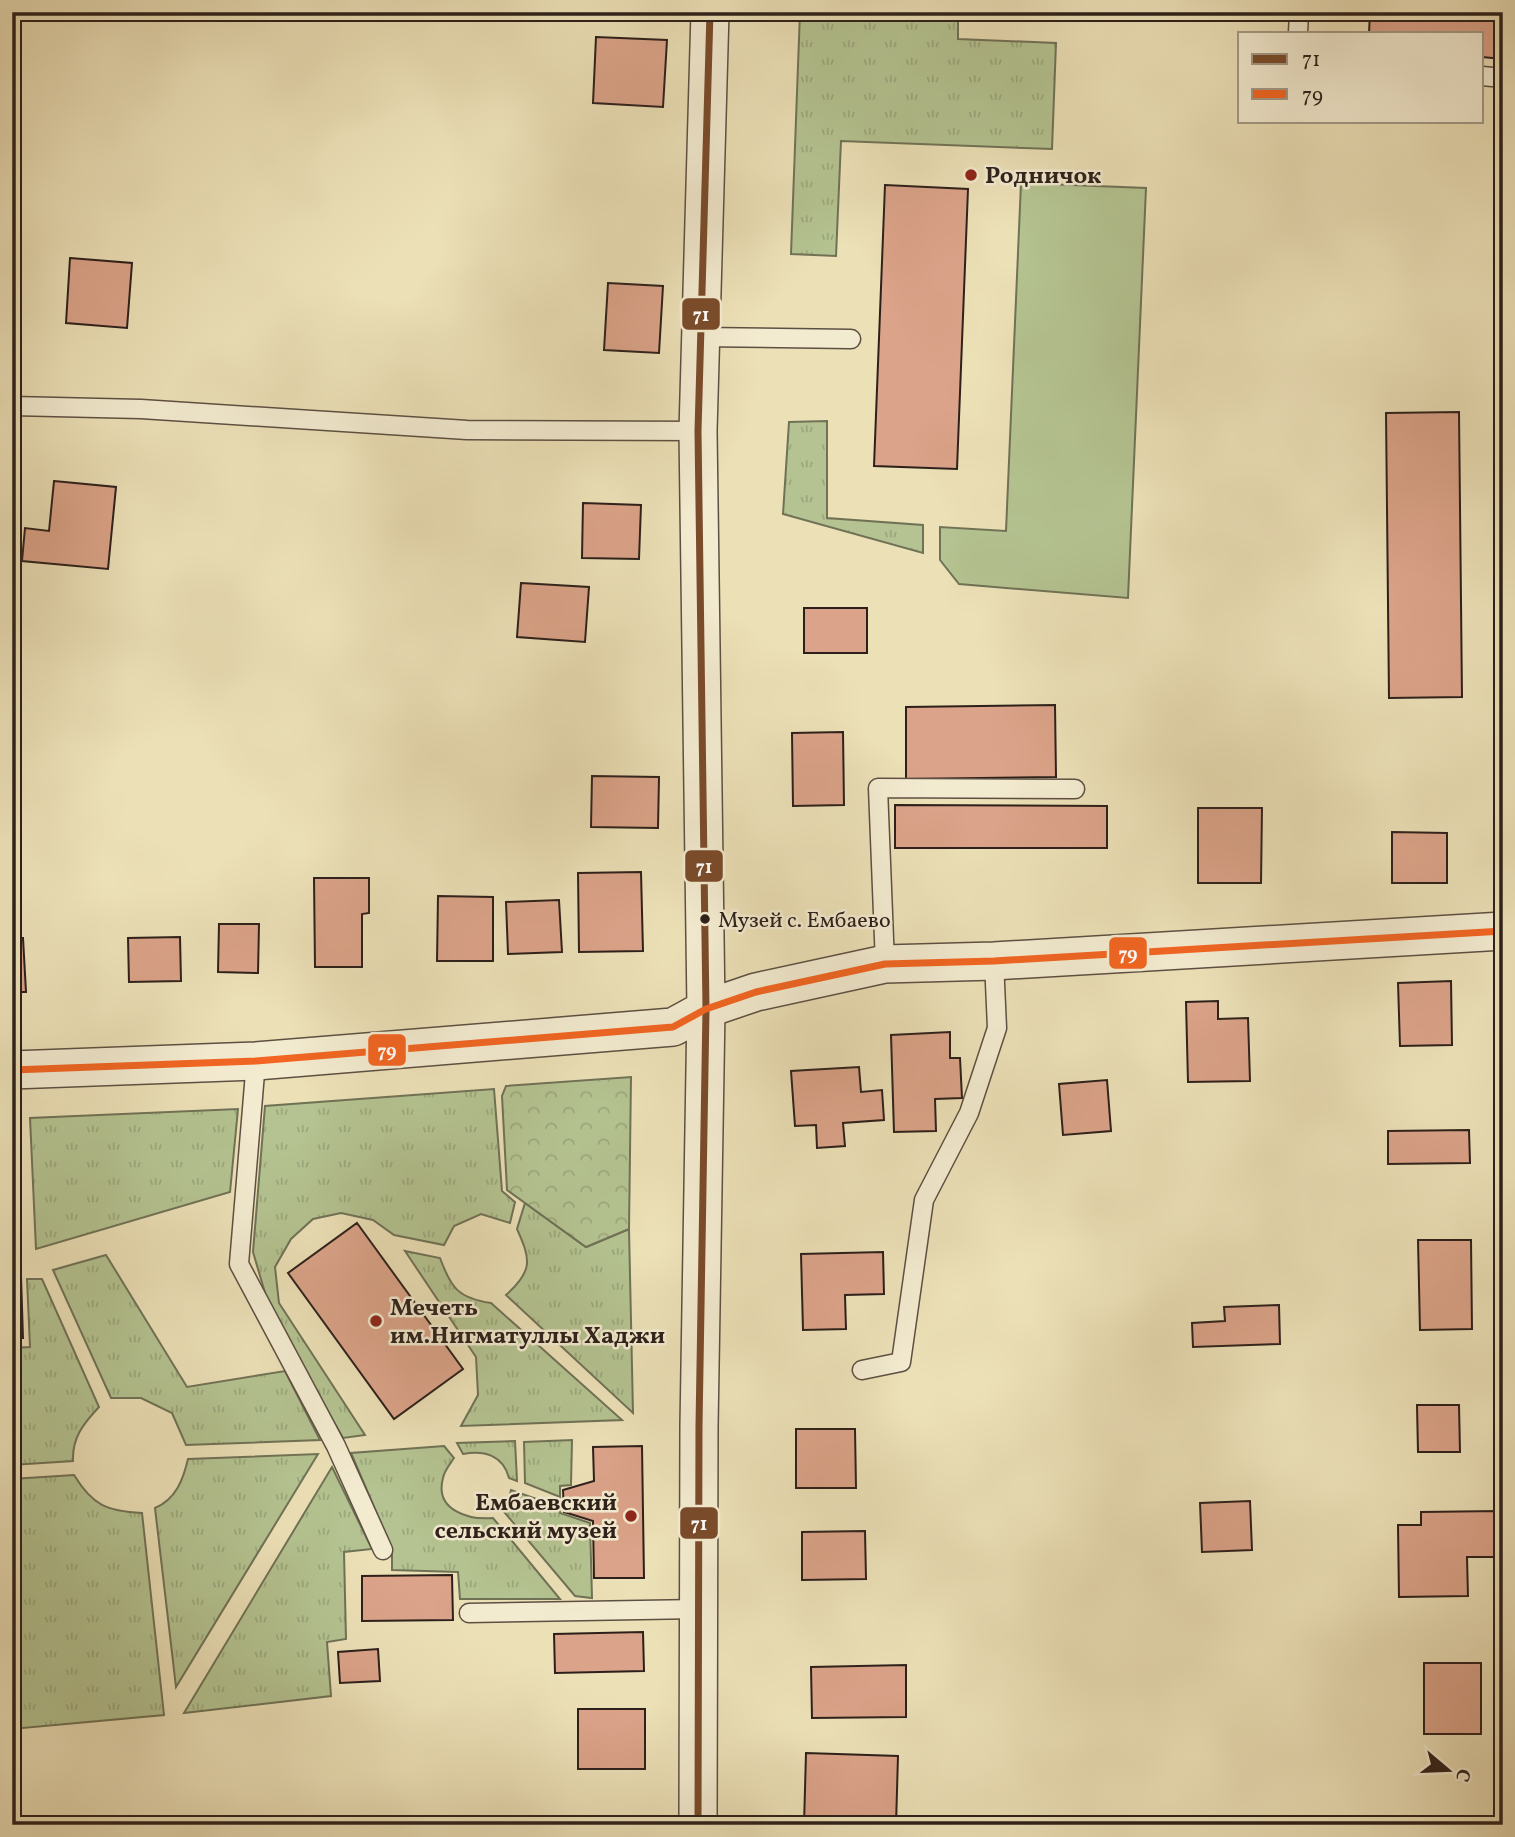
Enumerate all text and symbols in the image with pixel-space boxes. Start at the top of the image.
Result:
legend [1238,32,1484,122]
text: 71 [1302,46,1320,75]
text: 79 [1302,82,1323,111]
place label: Родничок [985,160,1101,194]
marker: Родничок [963,167,979,183]
line badge: 71 [681,297,721,331]
text: 71 [693,303,709,329]
line badge: 71 [684,849,724,883]
text: 71 [696,855,712,881]
place label: Музей с. Ембаево [718,906,891,937]
marker: Музей с. Ембаево [698,912,712,926]
line badge: 79 [1108,936,1148,970]
text: 79 [1118,942,1138,968]
line badge: 79 [367,1033,407,1067]
text: 79 [377,1039,397,1065]
place label: Мечеть им.Нигматуллы Хаджи [390,1292,665,1354]
marker: Мечеть им.Нигматуллы Хаджи [368,1313,384,1329]
place label: Ембаевский сельский музей [434,1487,617,1549]
line badge: 71 [679,1506,719,1540]
marker: Ембаевский сельский музей [623,1508,639,1524]
text: 71 [691,1512,707,1538]
north arrow [1414,1736,1484,1806]
text: С [1448,1765,1476,1785]

